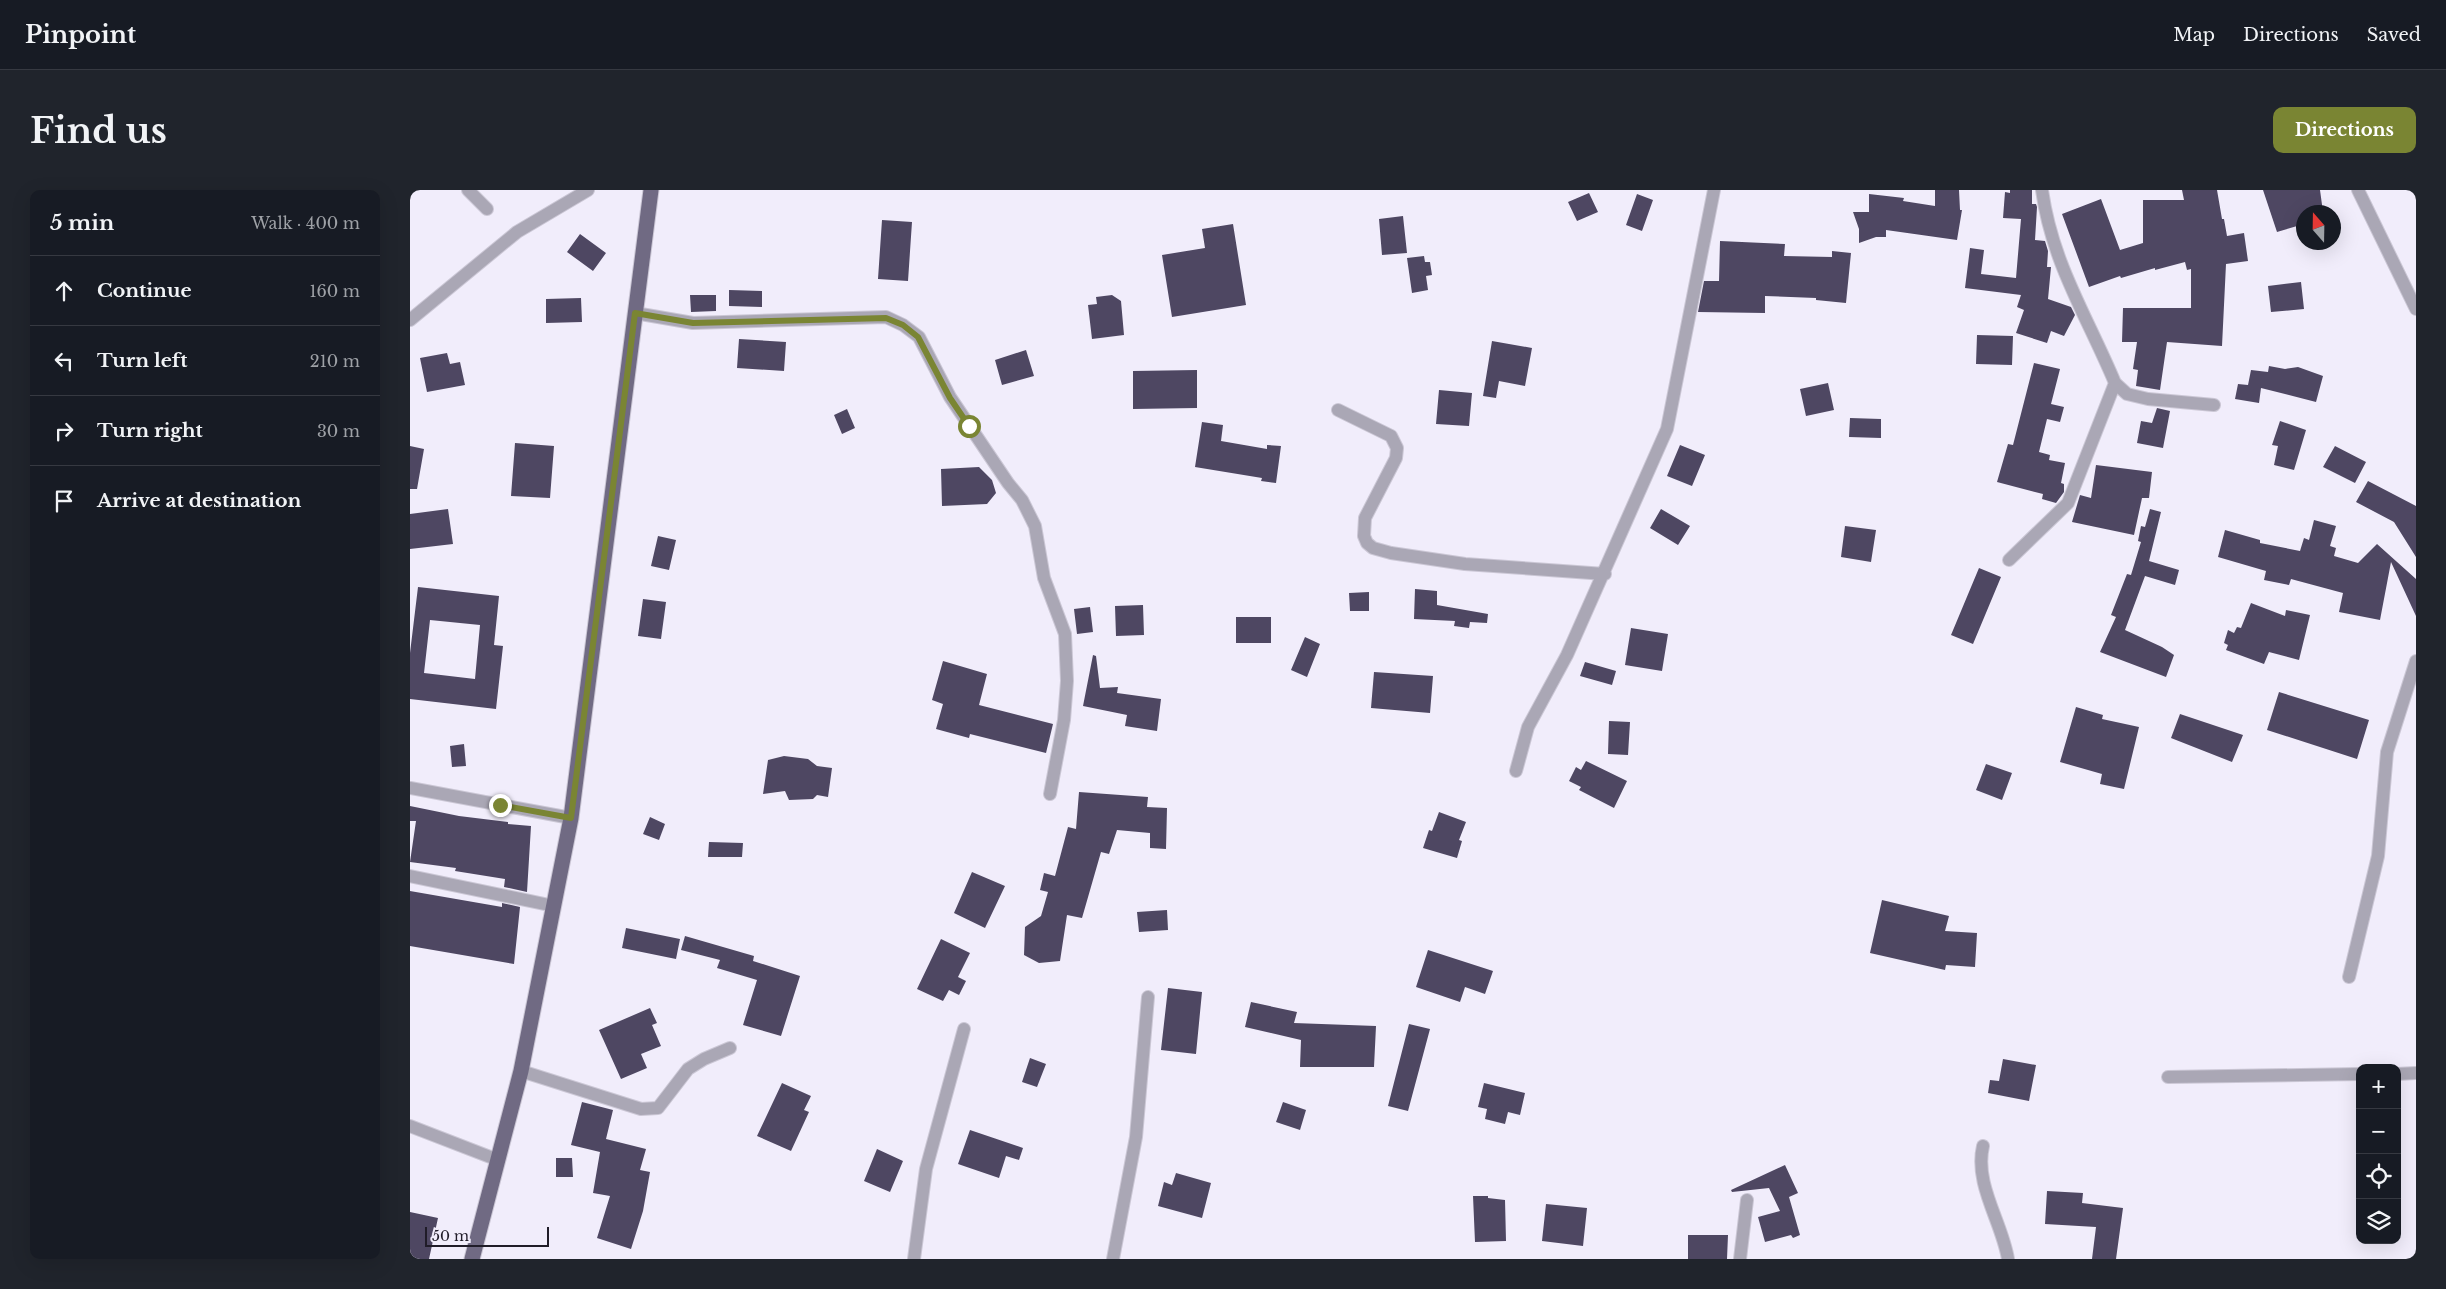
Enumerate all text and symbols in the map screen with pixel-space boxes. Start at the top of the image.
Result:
text: Pinpoint [25,20,136,49]
text: Map [2173,24,2215,46]
text: Directions [2243,24,2339,46]
text: Saved [2367,24,2421,46]
button: Directions [2273,107,2416,153]
text: Find us [30,109,167,152]
north arrow [2296,205,2341,250]
text: 5 min [50,210,114,236]
text: Walk · 400 m [251,213,360,233]
icon: ahead [50,277,78,305]
text: Continue [97,279,192,302]
text: 160 m [309,281,360,301]
icon: left [50,347,78,375]
text: Turn left [97,349,188,372]
text: 210 m [310,351,360,371]
route start [958,415,981,438]
icon: right [50,417,78,445]
text: Turn right [97,419,203,442]
text: 30 m [317,421,360,441]
icon: arrive [50,487,78,515]
text: Arrive at destination [97,489,301,512]
route end [489,794,512,817]
map controls [2356,1064,2401,1244]
button: + [2356,1064,2401,1109]
button: − [2356,1109,2401,1154]
button: locate [2356,1154,2401,1199]
button: layers [2356,1199,2401,1244]
scale bar [425,1224,549,1247]
text: 50 m [432,1227,469,1245]

